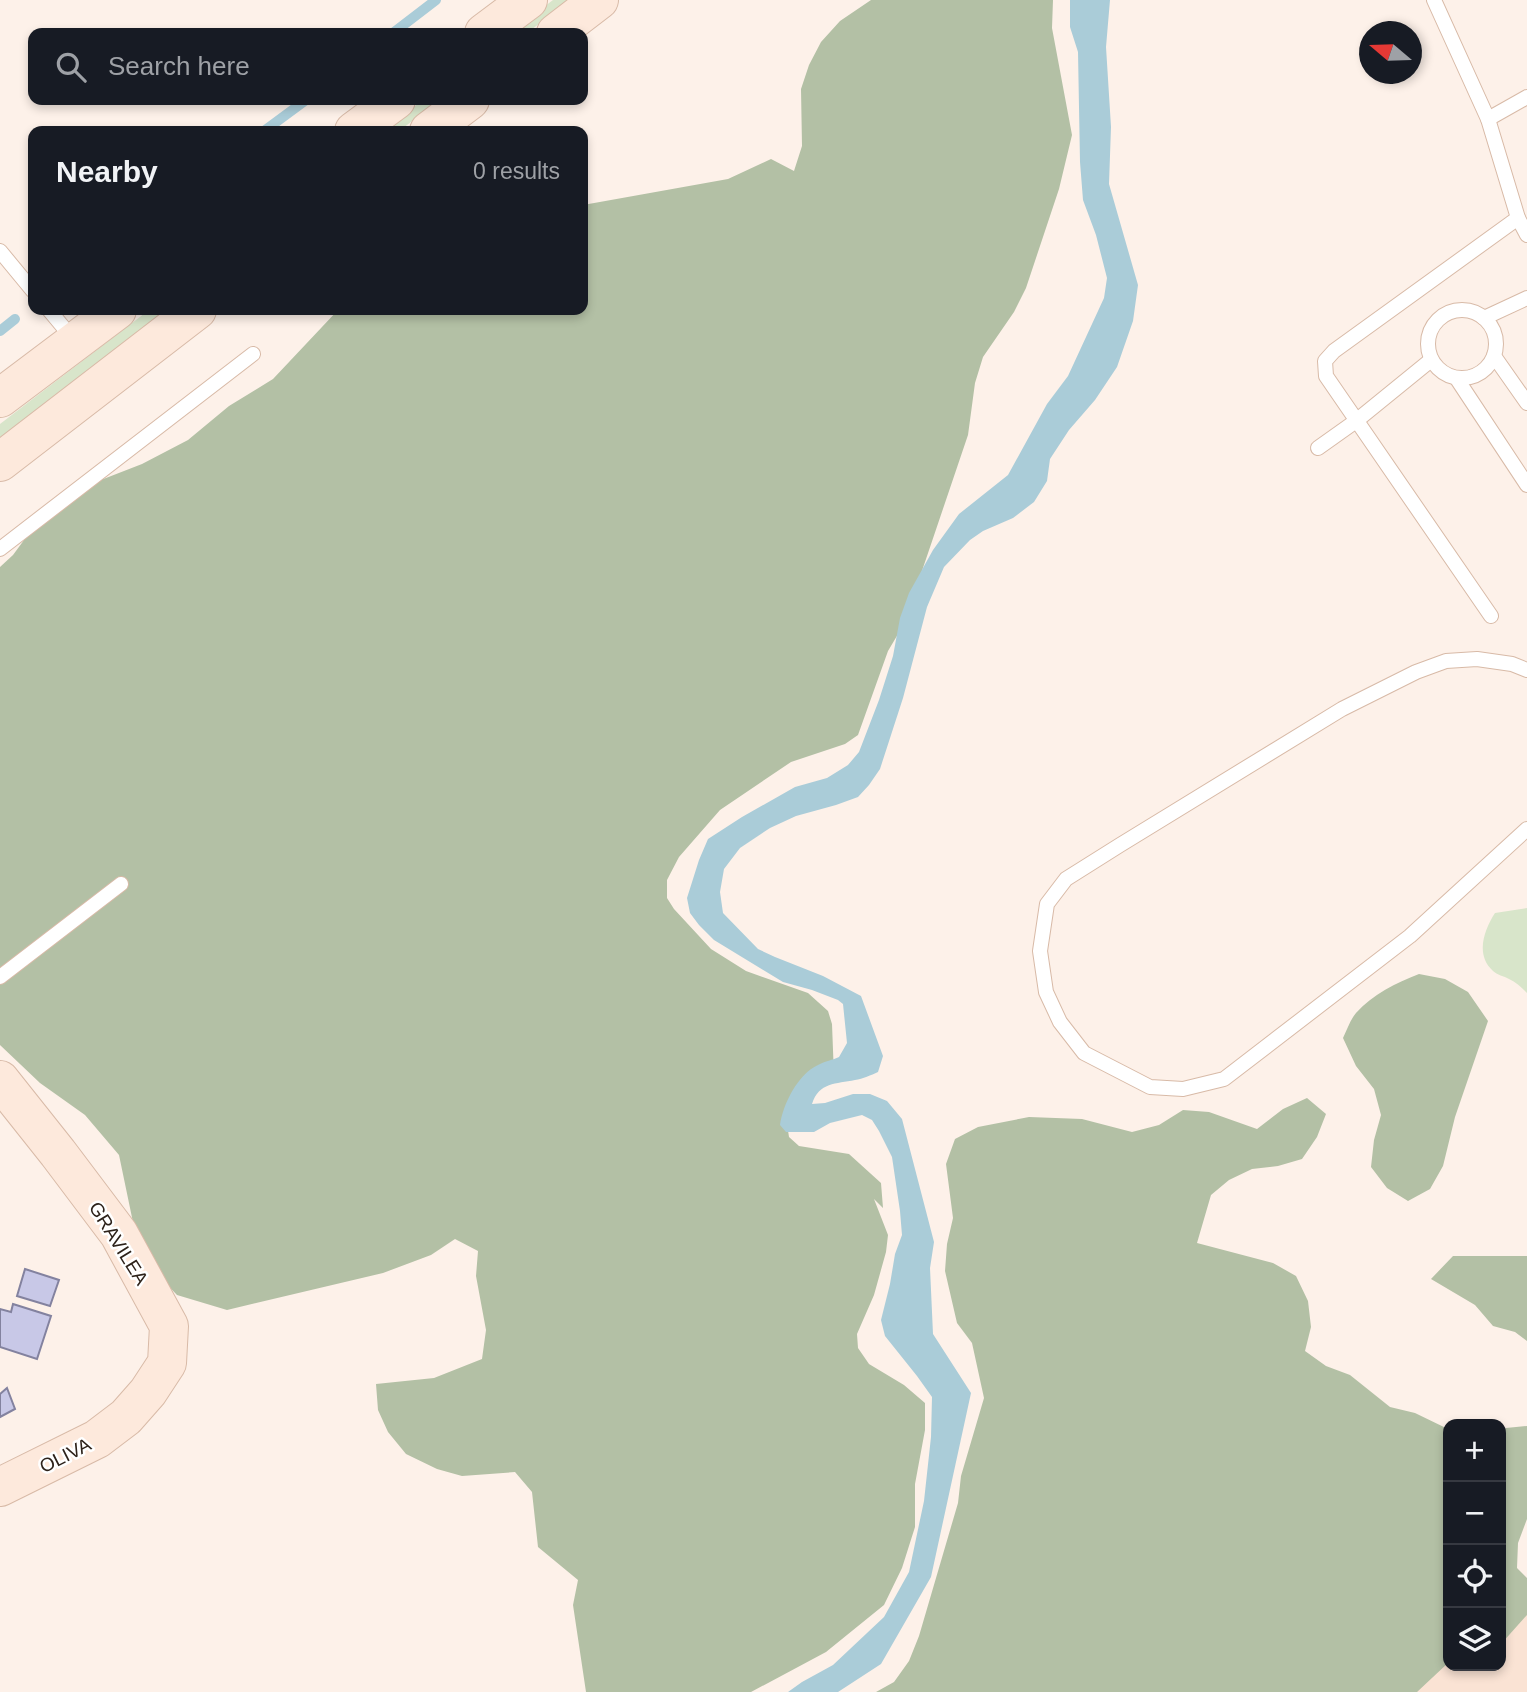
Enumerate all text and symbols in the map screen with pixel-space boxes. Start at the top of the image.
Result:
north arrow [1359,21,1422,84]
search box [28,28,588,105]
icon: search [52,48,90,86]
text: Search here [108,51,250,81]
text: Nearby [56,155,158,188]
text: 0 results [473,158,560,184]
street label: GRAVILEA [85,1198,152,1289]
map controls [1443,1419,1506,1671]
button: + [1443,1419,1506,1482]
street label: OLIVA [36,1434,95,1477]
button: − [1443,1482,1506,1545]
button: locate [1443,1545,1506,1608]
button: layers [1443,1608,1506,1671]

